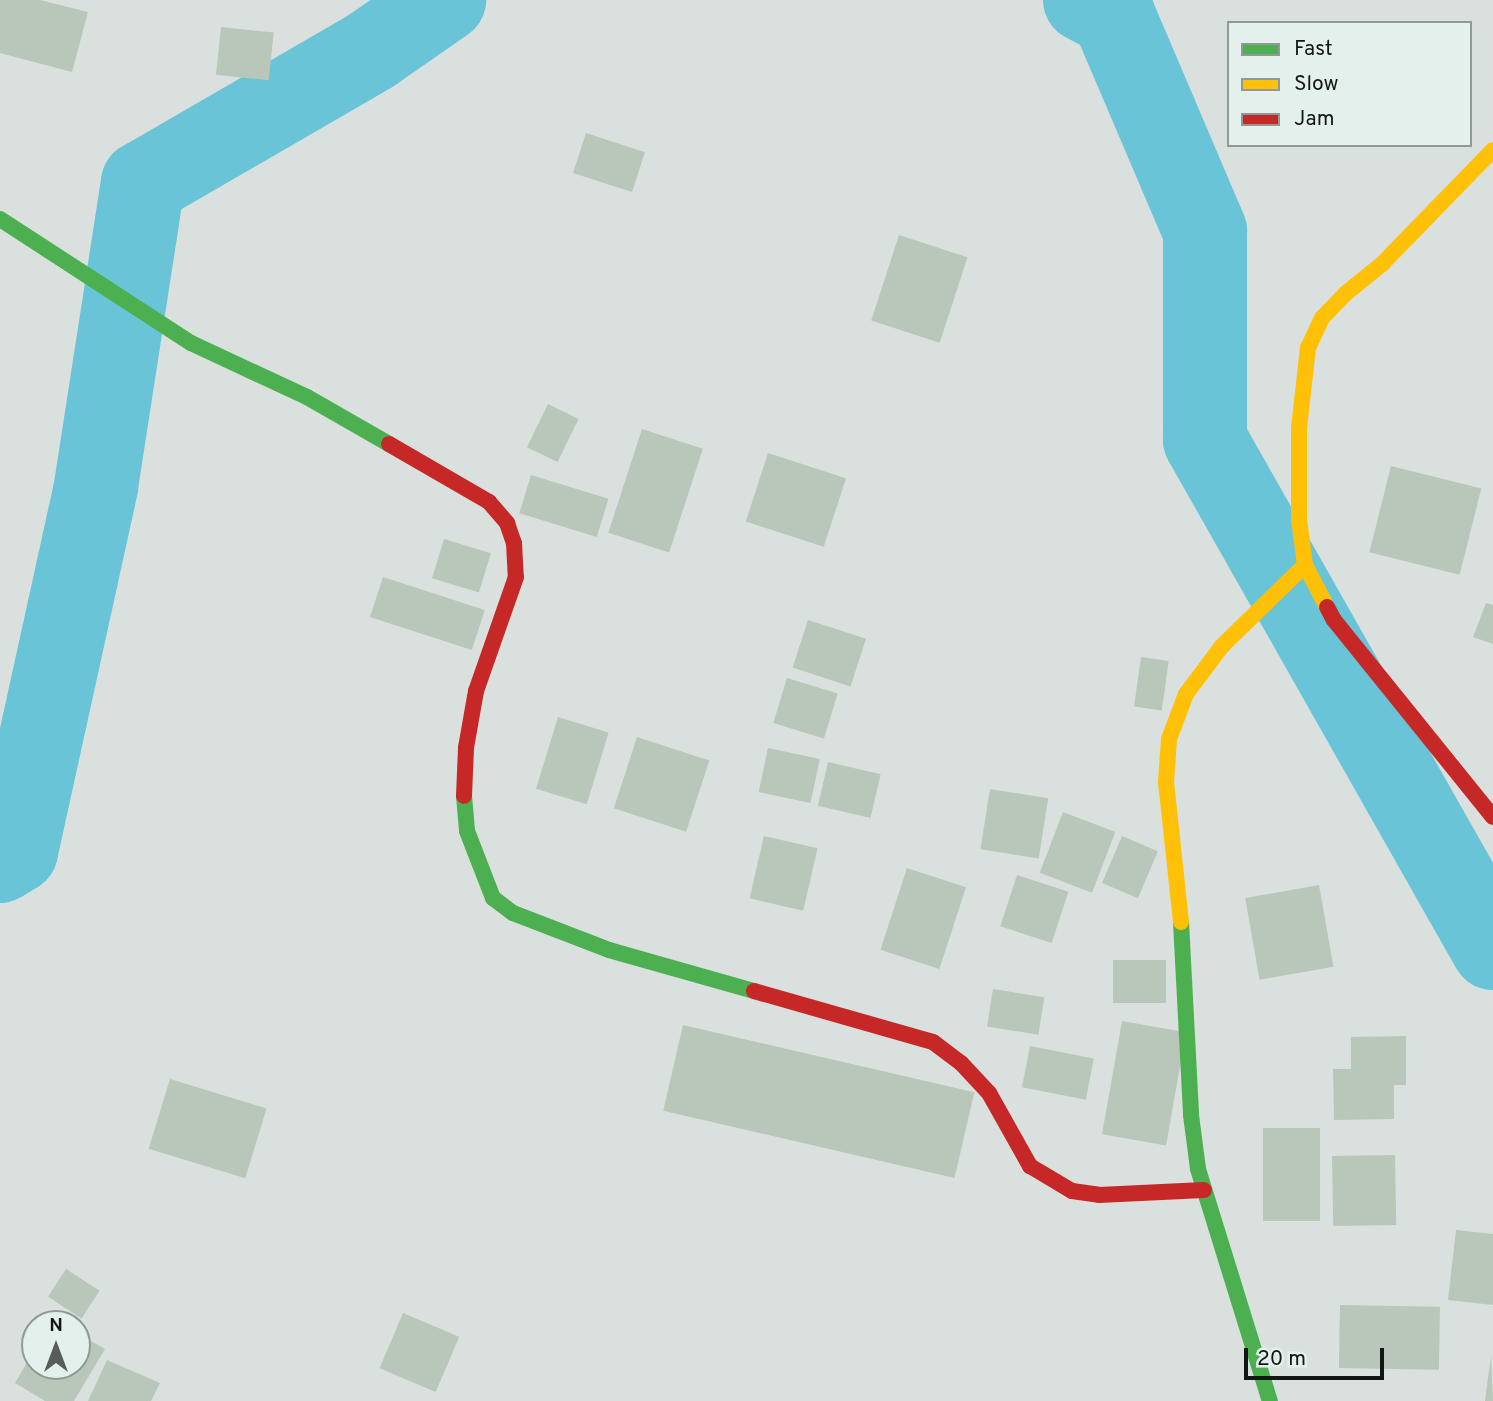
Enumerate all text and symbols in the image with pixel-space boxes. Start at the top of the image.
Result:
legend [1227,21,1472,147]
text: Fast [1294,36,1333,63]
text: Slow [1294,71,1339,98]
text: Jam [1294,106,1335,133]
north arrow [21,1310,91,1380]
text: N [49,1314,63,1338]
scale bar [1248,1334,1388,1378]
text: 20 m [1257,1346,1306,1373]

